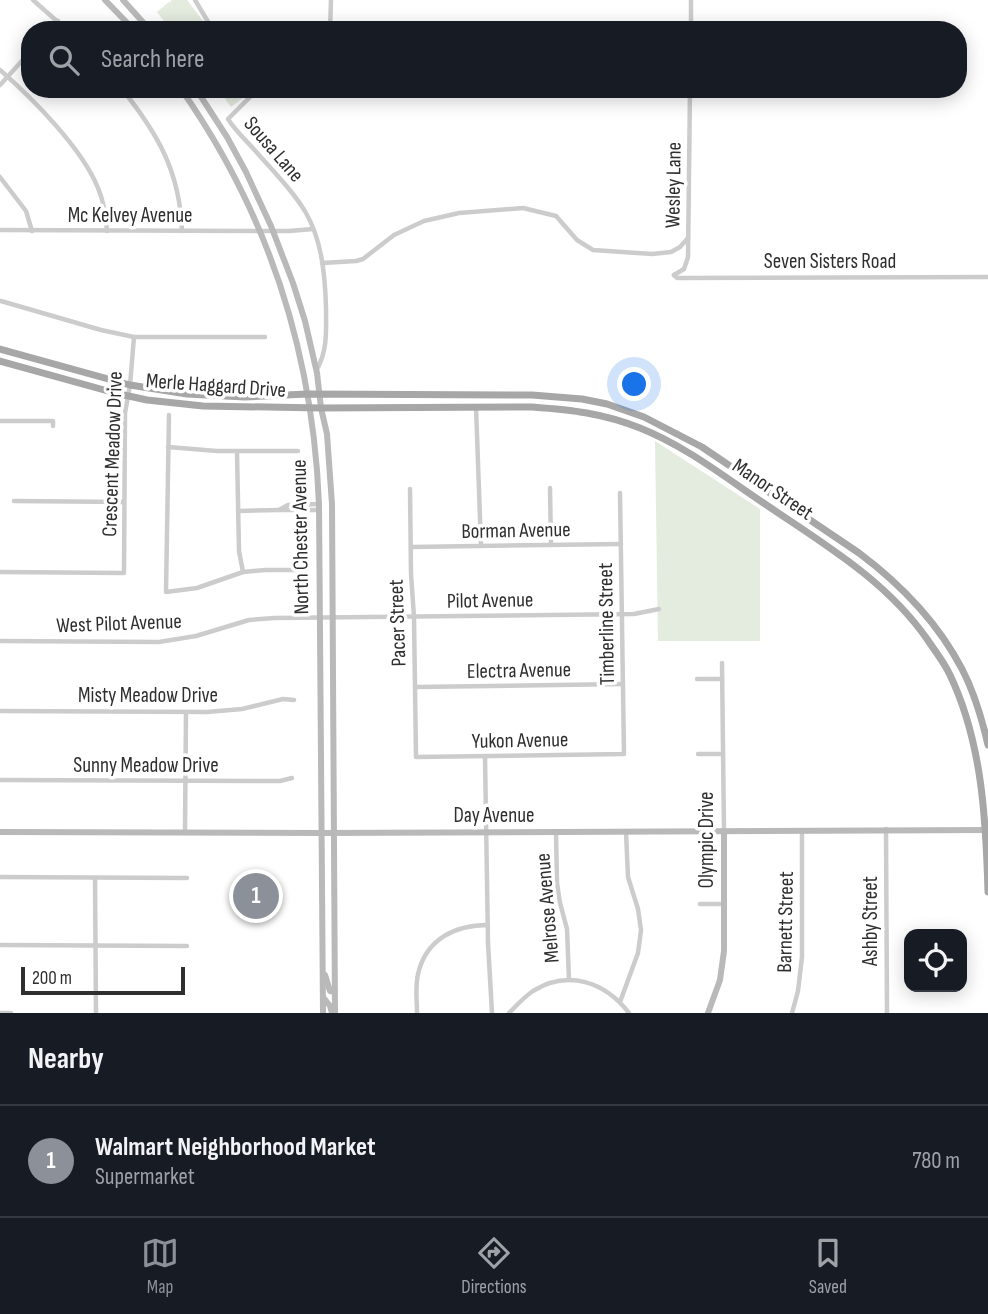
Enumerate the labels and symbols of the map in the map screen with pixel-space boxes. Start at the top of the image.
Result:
street label: Sousa Lane [238,111,309,187]
street label: Wesley Lane [660,142,687,228]
street label: Mc Kelvey Avenue [68,203,192,228]
street label: Seven Sisters Road [764,249,896,274]
your location [617,367,651,401]
street label: Merle Haggard Drive [145,368,287,403]
street label: Crescent Meadow Drive [97,371,128,537]
street label: Manor Street [728,453,818,525]
street label: North Chester Avenue [287,459,314,615]
street label: Borman Avenue [461,517,571,544]
street label: Timberline Street [593,563,620,685]
street label: Pacer Street [383,579,412,667]
street label: Pilot Avenue [447,587,533,614]
street label: West Pilot Avenue [56,609,182,638]
street label: Electra Avenue [467,657,571,684]
street label: Misty Meadow Drive [78,683,218,708]
street label: Yukon Avenue [471,727,569,754]
street label: Sunny Meadow Drive [73,753,219,778]
street label: Olympic Drive [694,792,719,888]
street label: Day Avenue [454,803,534,828]
street label: Melrose Avenue [530,852,565,964]
pin: 1 [233,870,279,922]
street label: Barnett Street [772,871,799,973]
street label: Ashby Street [858,876,883,967]
scale bar [21,964,186,996]

